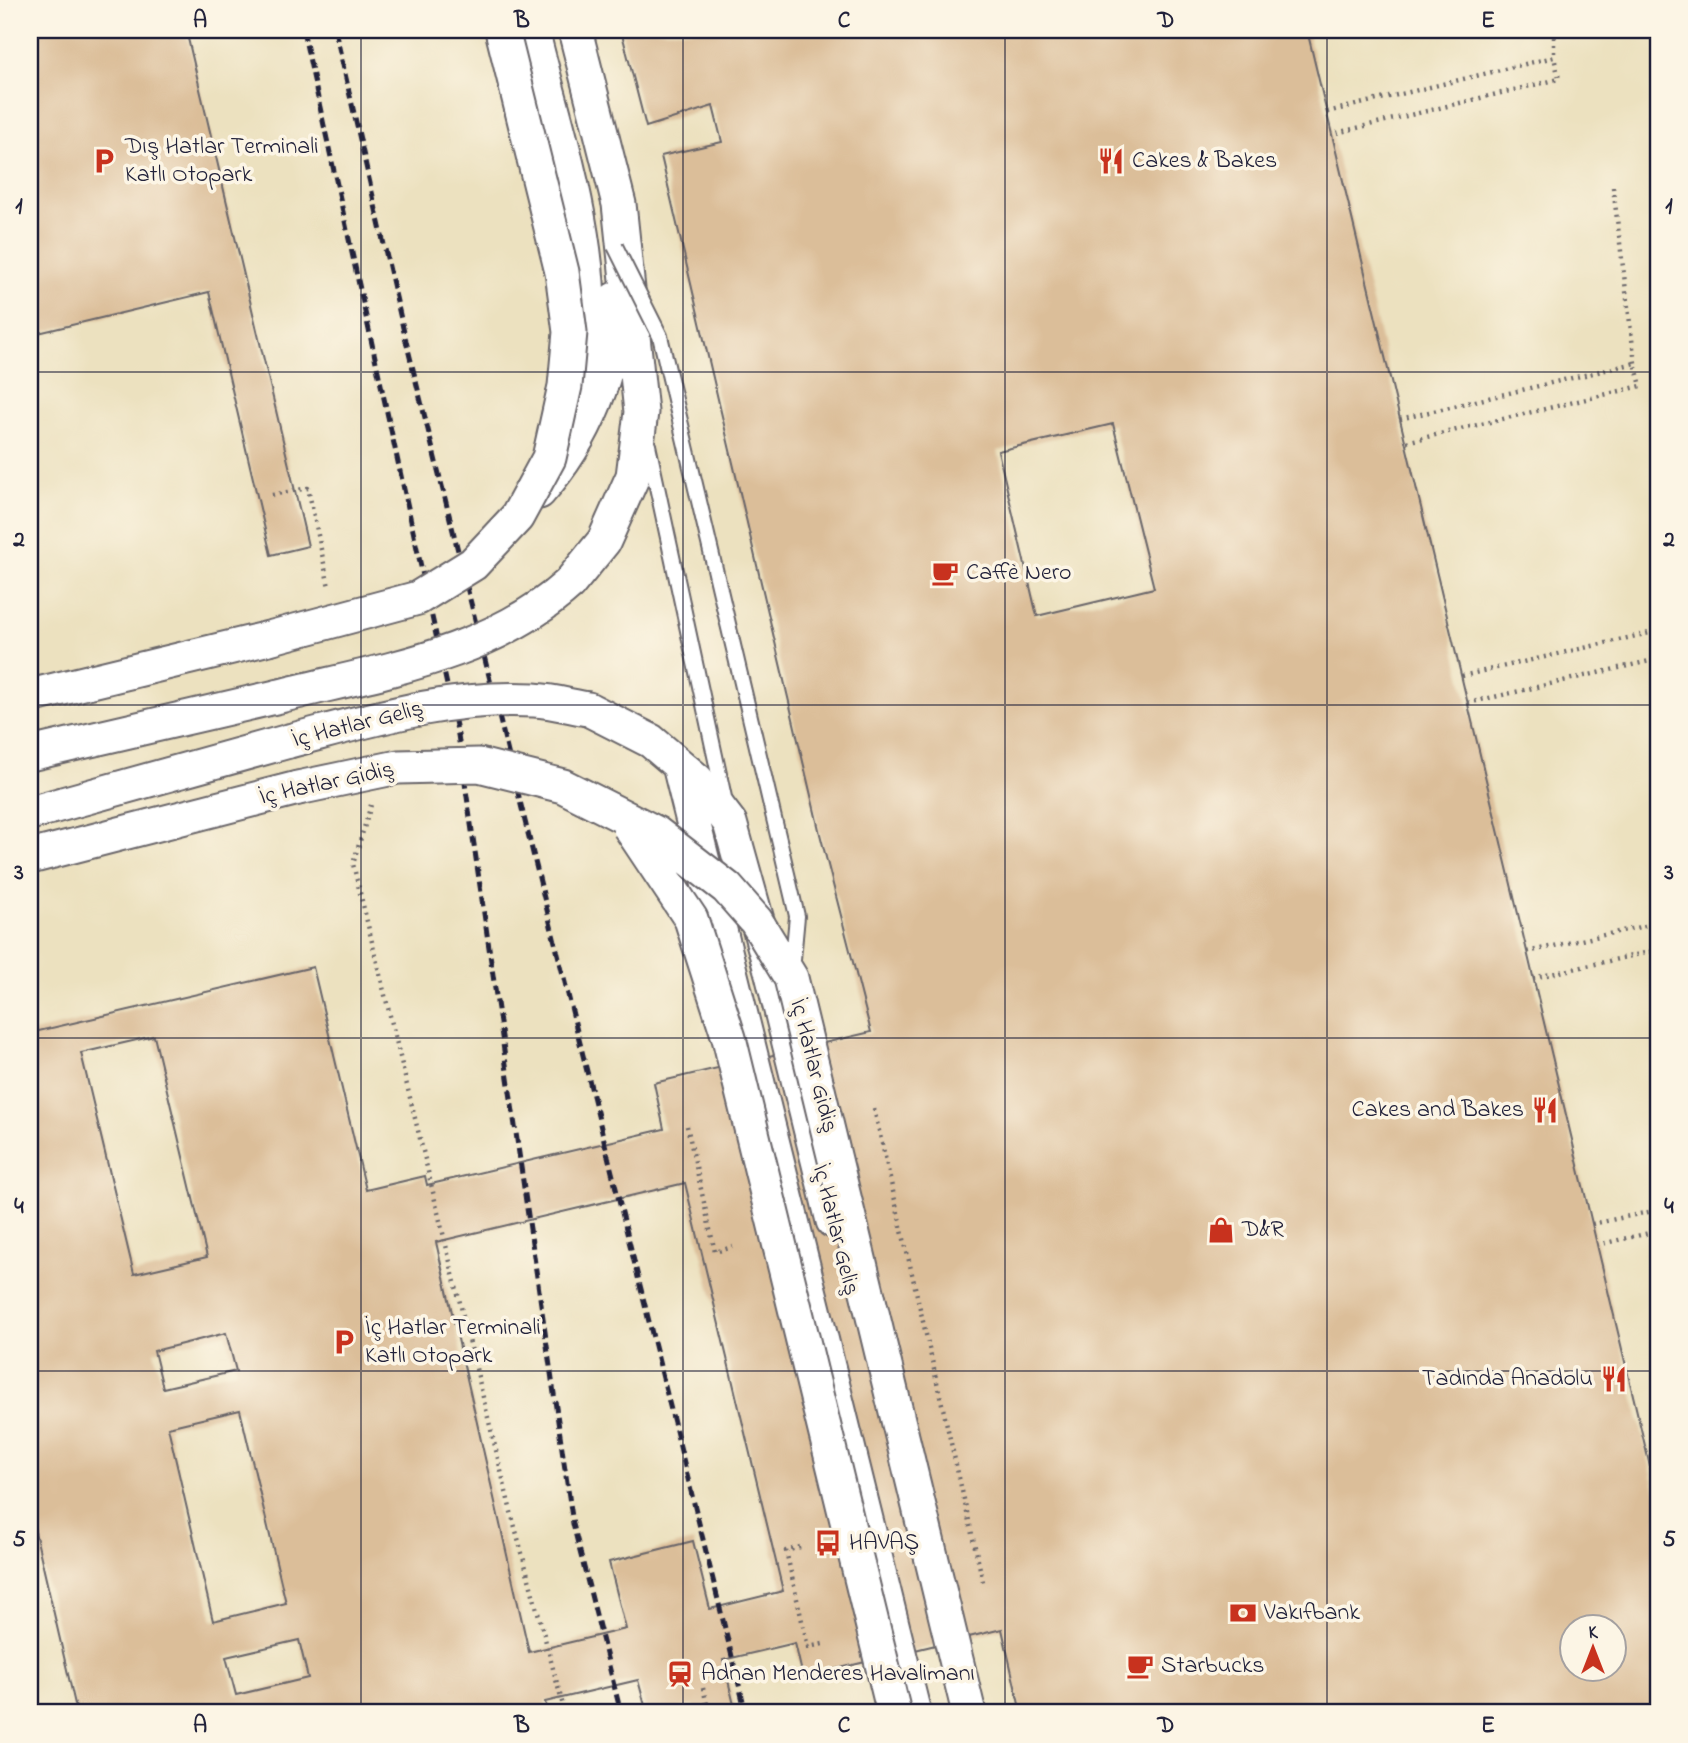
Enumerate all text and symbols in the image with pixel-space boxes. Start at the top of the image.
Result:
text: A [193,5,207,38]
text: B [513,5,530,38]
text: C [838,5,851,38]
text: D [1157,5,1174,38]
text: E [1481,5,1495,38]
place label: Dış Hatlar Terminali Katlı Otopark [124,130,319,193]
place label: Cakes & Bakes [1132,144,1277,179]
parking icon: Dış Hatlar Terminali Katlı Otopark [89,146,119,176]
restaurant icon: Cakes & Bakes [1096,146,1126,176]
text: 1 [15,191,23,224]
text: 1 [1665,191,1673,224]
text: 2 [12,524,25,557]
text: 2 [1662,524,1675,557]
place label: Caffè Nero [966,556,1072,591]
cafe icon: Caffè Nero [930,558,960,588]
street label: İç Hatlar Geliş [289,692,427,758]
street label: İç Hatlar Gidiş [256,753,398,815]
text: 3 [13,857,24,890]
text: 3 [1663,857,1674,890]
street label: İç Hatlar Gidiş [779,995,847,1137]
place label: Cakes and Bakes [1352,1093,1524,1128]
restaurant icon: Cakes and Bakes [1530,1095,1560,1125]
street label: İç Hatlar Geliş [802,1161,868,1299]
text: 4 [14,1191,24,1224]
text: 4 [1664,1191,1674,1224]
place label: D&R [1241,1213,1285,1248]
shop icon: D&R [1206,1215,1236,1245]
place label: İç Hatlar Terminali Katlı Otopark [365,1311,541,1374]
parking icon: İç Hatlar Terminali Katlı Otopark [329,1327,359,1357]
place label: Tadında Anadolu [1422,1362,1593,1397]
restaurant icon: Tadında Anadolu [1599,1364,1629,1394]
text: 5 [12,1524,26,1557]
text: 5 [1662,1524,1676,1557]
place label: HAVAŞ [849,1526,919,1561]
bus stop icon: HAVAŞ [813,1528,843,1558]
place label: Vakıfbank [1263,1596,1360,1631]
bank icon: Vakıfbank [1228,1598,1258,1628]
north arrow [1558,1614,1628,1684]
text: K [1588,1620,1598,1647]
place label: Starbucks [1161,1649,1265,1684]
cafe icon: Starbucks [1125,1651,1155,1681]
place label: Adnan Menderes Havalimanı [701,1657,975,1692]
station icon: Adnan Menderes Havalimanı [665,1659,695,1689]
text: A [193,1710,207,1743]
text: B [513,1710,530,1743]
text: C [838,1710,851,1743]
text: D [1157,1710,1174,1743]
text: E [1481,1710,1495,1743]

